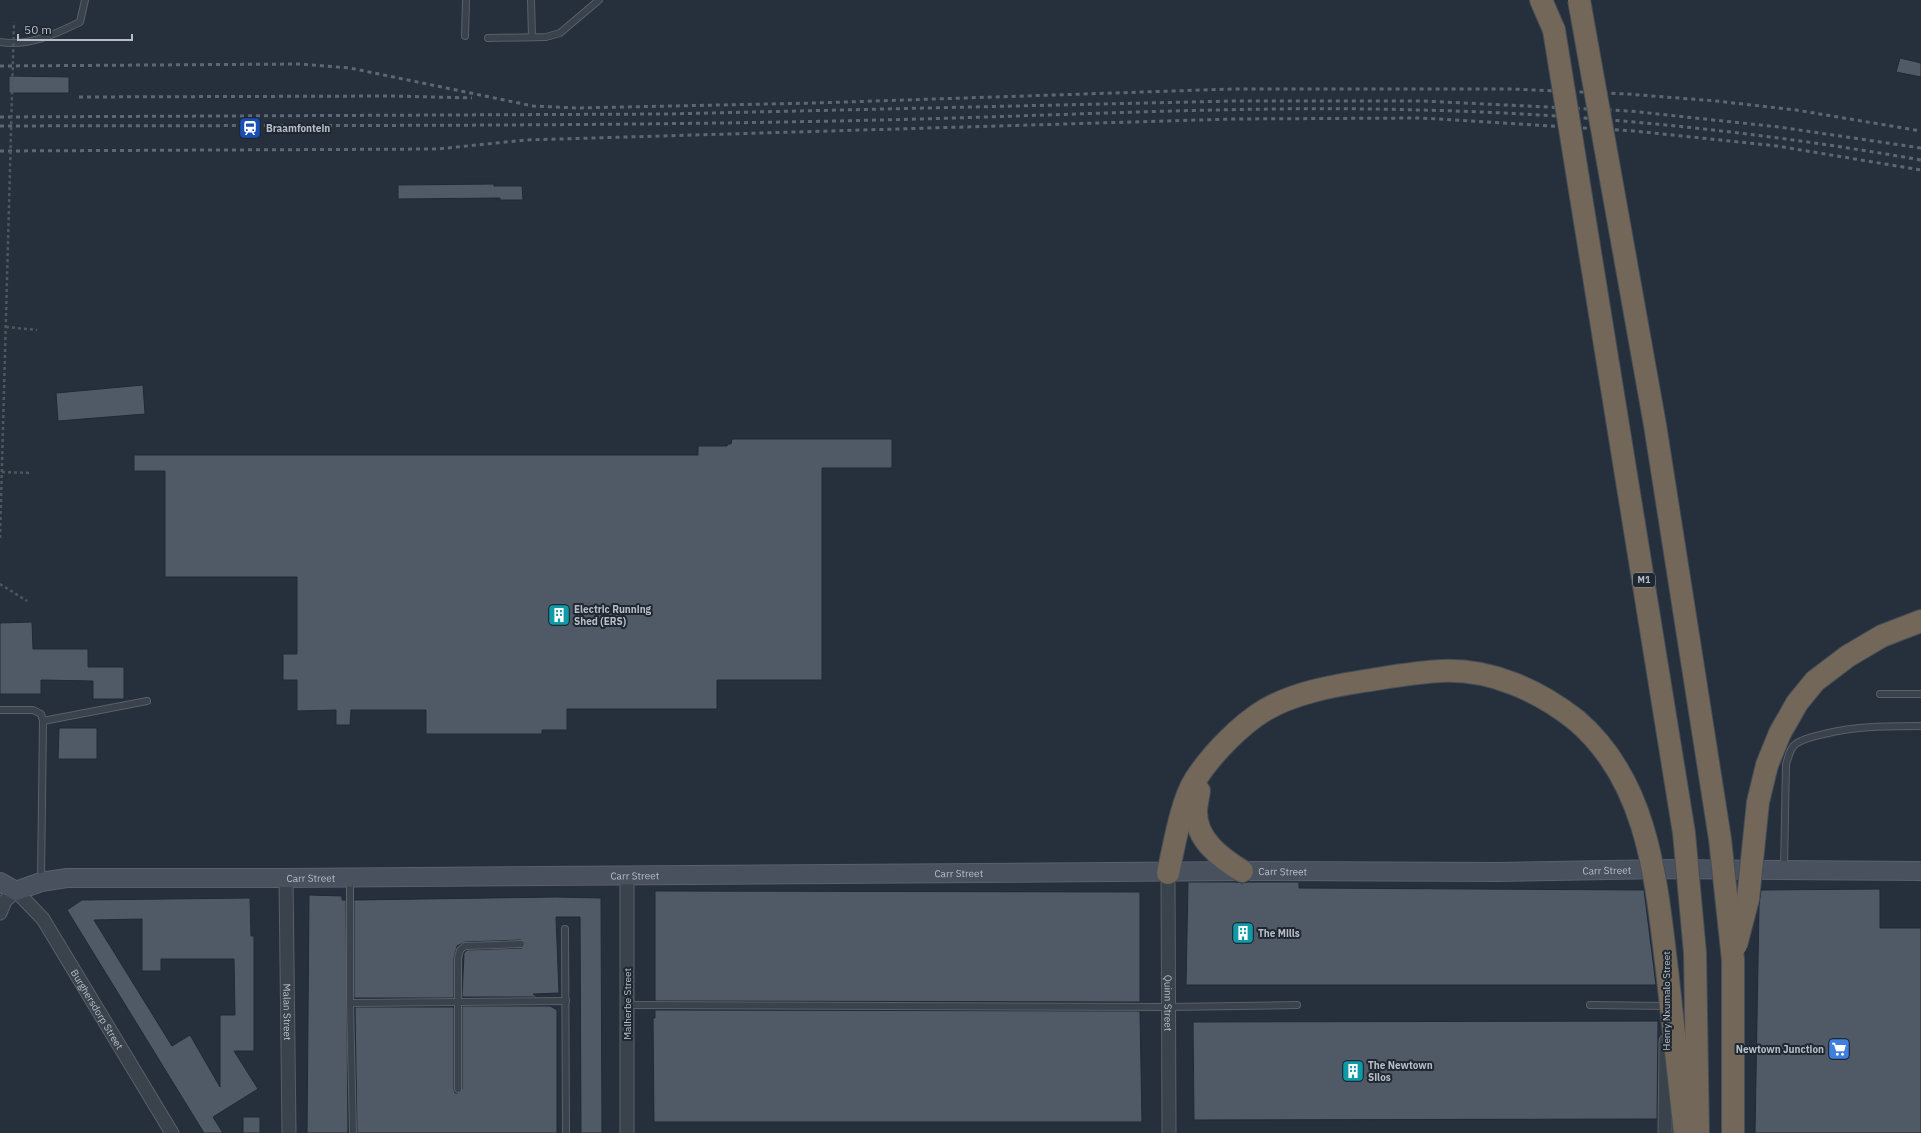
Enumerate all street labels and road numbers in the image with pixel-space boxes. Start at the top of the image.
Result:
road number: M1 [1633,573,1655,587]
street label: Carr Street [1582,864,1632,877]
street label: Carr Street [1258,865,1308,878]
street label: Carr Street [934,867,984,880]
street label: Carr Street [610,869,660,883]
street label: Carr Street [286,872,336,885]
street label: Henry Nxumalo Street [1660,951,1673,1051]
street label: Burghersdorp Street [68,967,126,1052]
street label: Malherbe Street [621,967,634,1040]
street label: Quinn Street [1161,975,1175,1032]
street label: Malan Street [280,983,294,1041]

